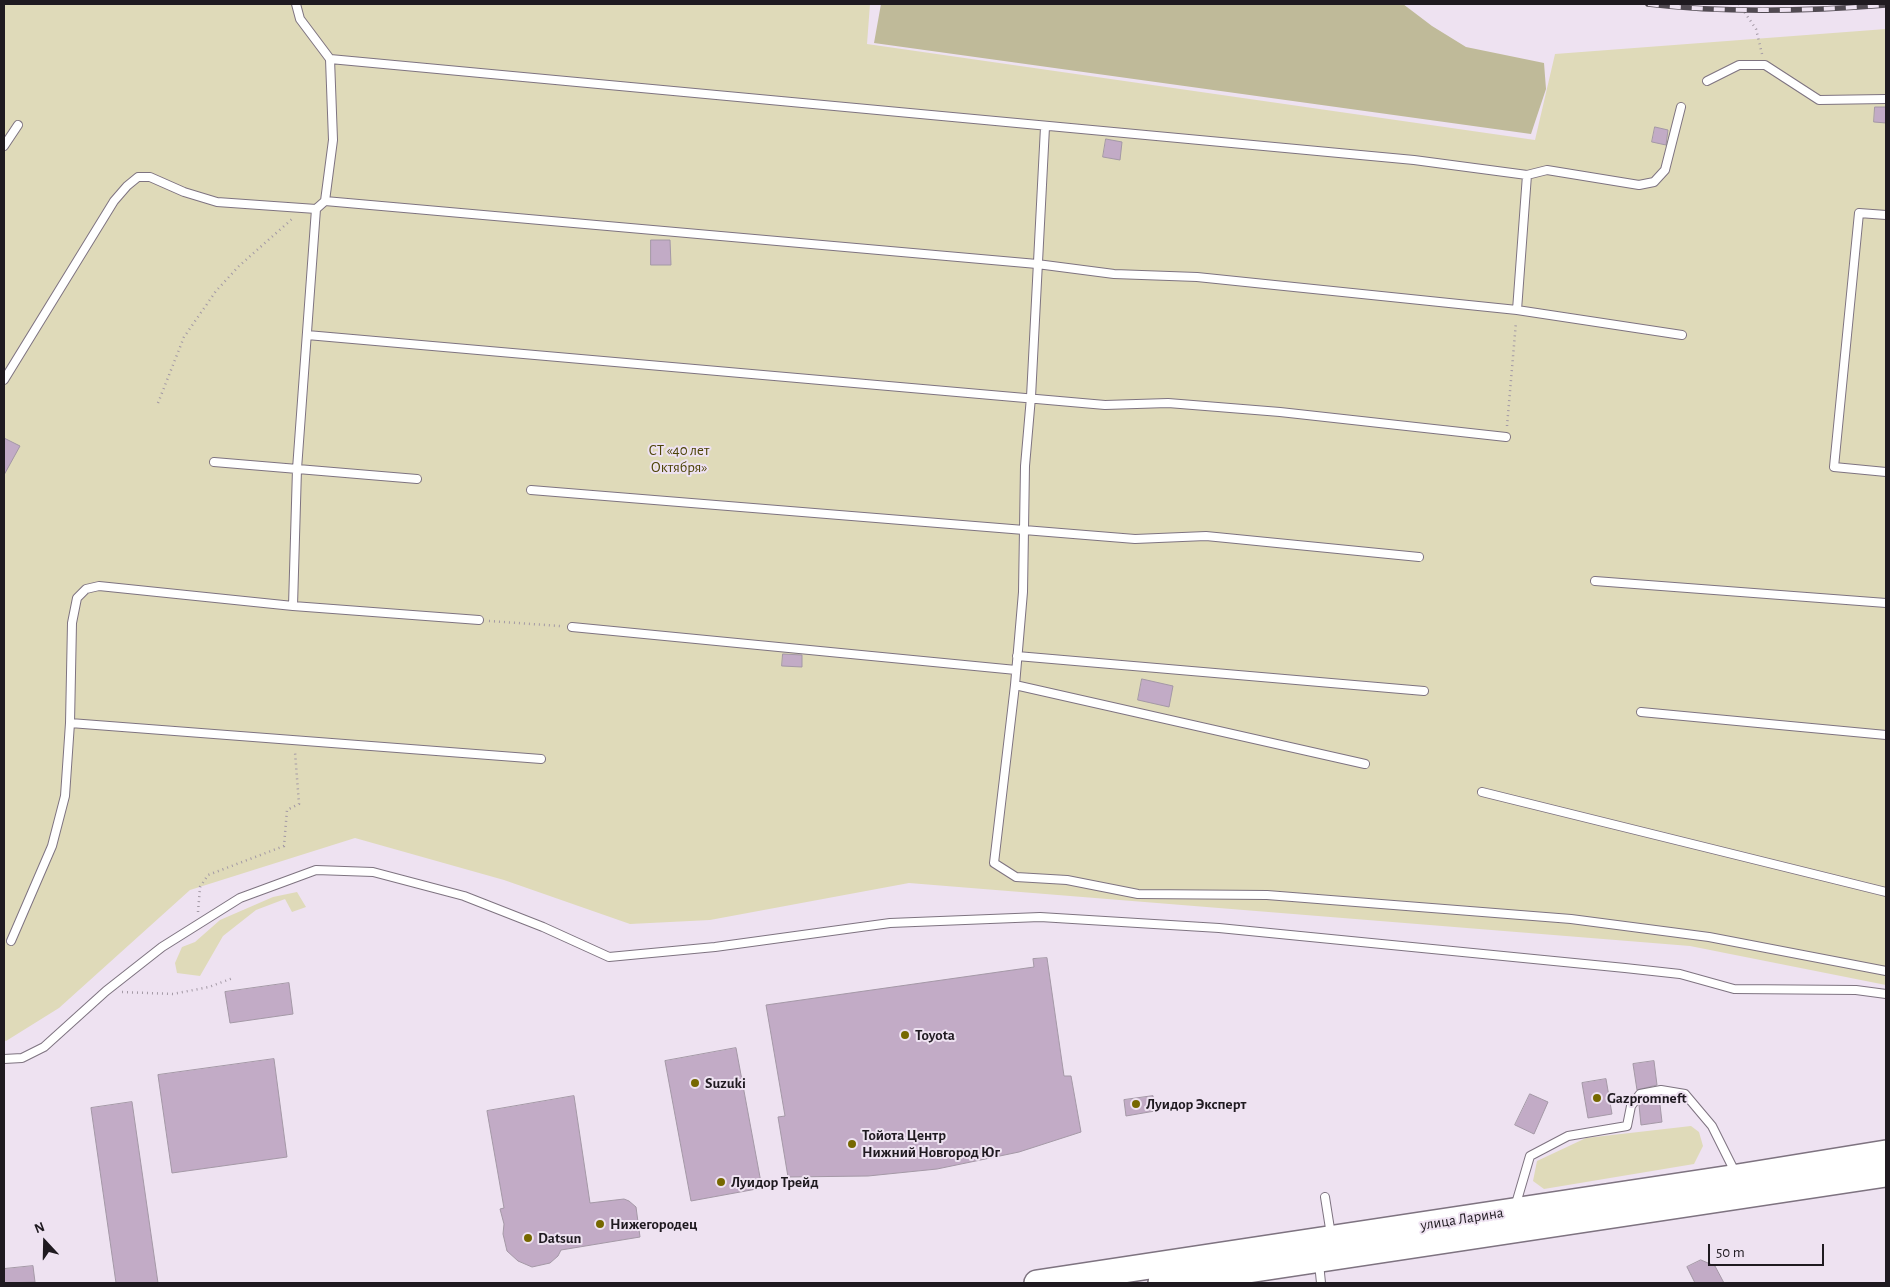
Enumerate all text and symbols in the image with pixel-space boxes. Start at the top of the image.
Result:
park label: СТ «40 лет Октября» [649,441,709,476]
place label: Toyota [915,1026,955,1044]
marker: Toyota [899,1029,911,1041]
place label: Suzuki [705,1074,746,1092]
marker: Suzuki [689,1077,701,1089]
place label: Gazpromneft [1607,1089,1687,1107]
marker: Gazpromneft [1591,1092,1603,1104]
place label: Луидор Эксперт [1146,1095,1246,1113]
marker: Луидор Эксперт [1130,1098,1142,1110]
place label: Тойота Центр Нижний Новгород Юг [862,1126,1000,1161]
marker: Тойота Центр Нижний Новгород Юг [846,1138,858,1150]
place label: Луидор Трейд [731,1173,819,1191]
marker: Луидор Трейд [715,1176,727,1188]
street label: улица Ларина [1419,1204,1505,1234]
place label: Нижегородец [610,1215,697,1233]
north arrow [20,1217,70,1267]
marker: Нижегородец [594,1218,606,1230]
text: N [33,1220,47,1236]
place label: Datsun [538,1229,581,1247]
marker: Datsun [522,1232,534,1244]
scale bar [1710,1234,1826,1266]
text: 50 m [1716,1245,1745,1260]

